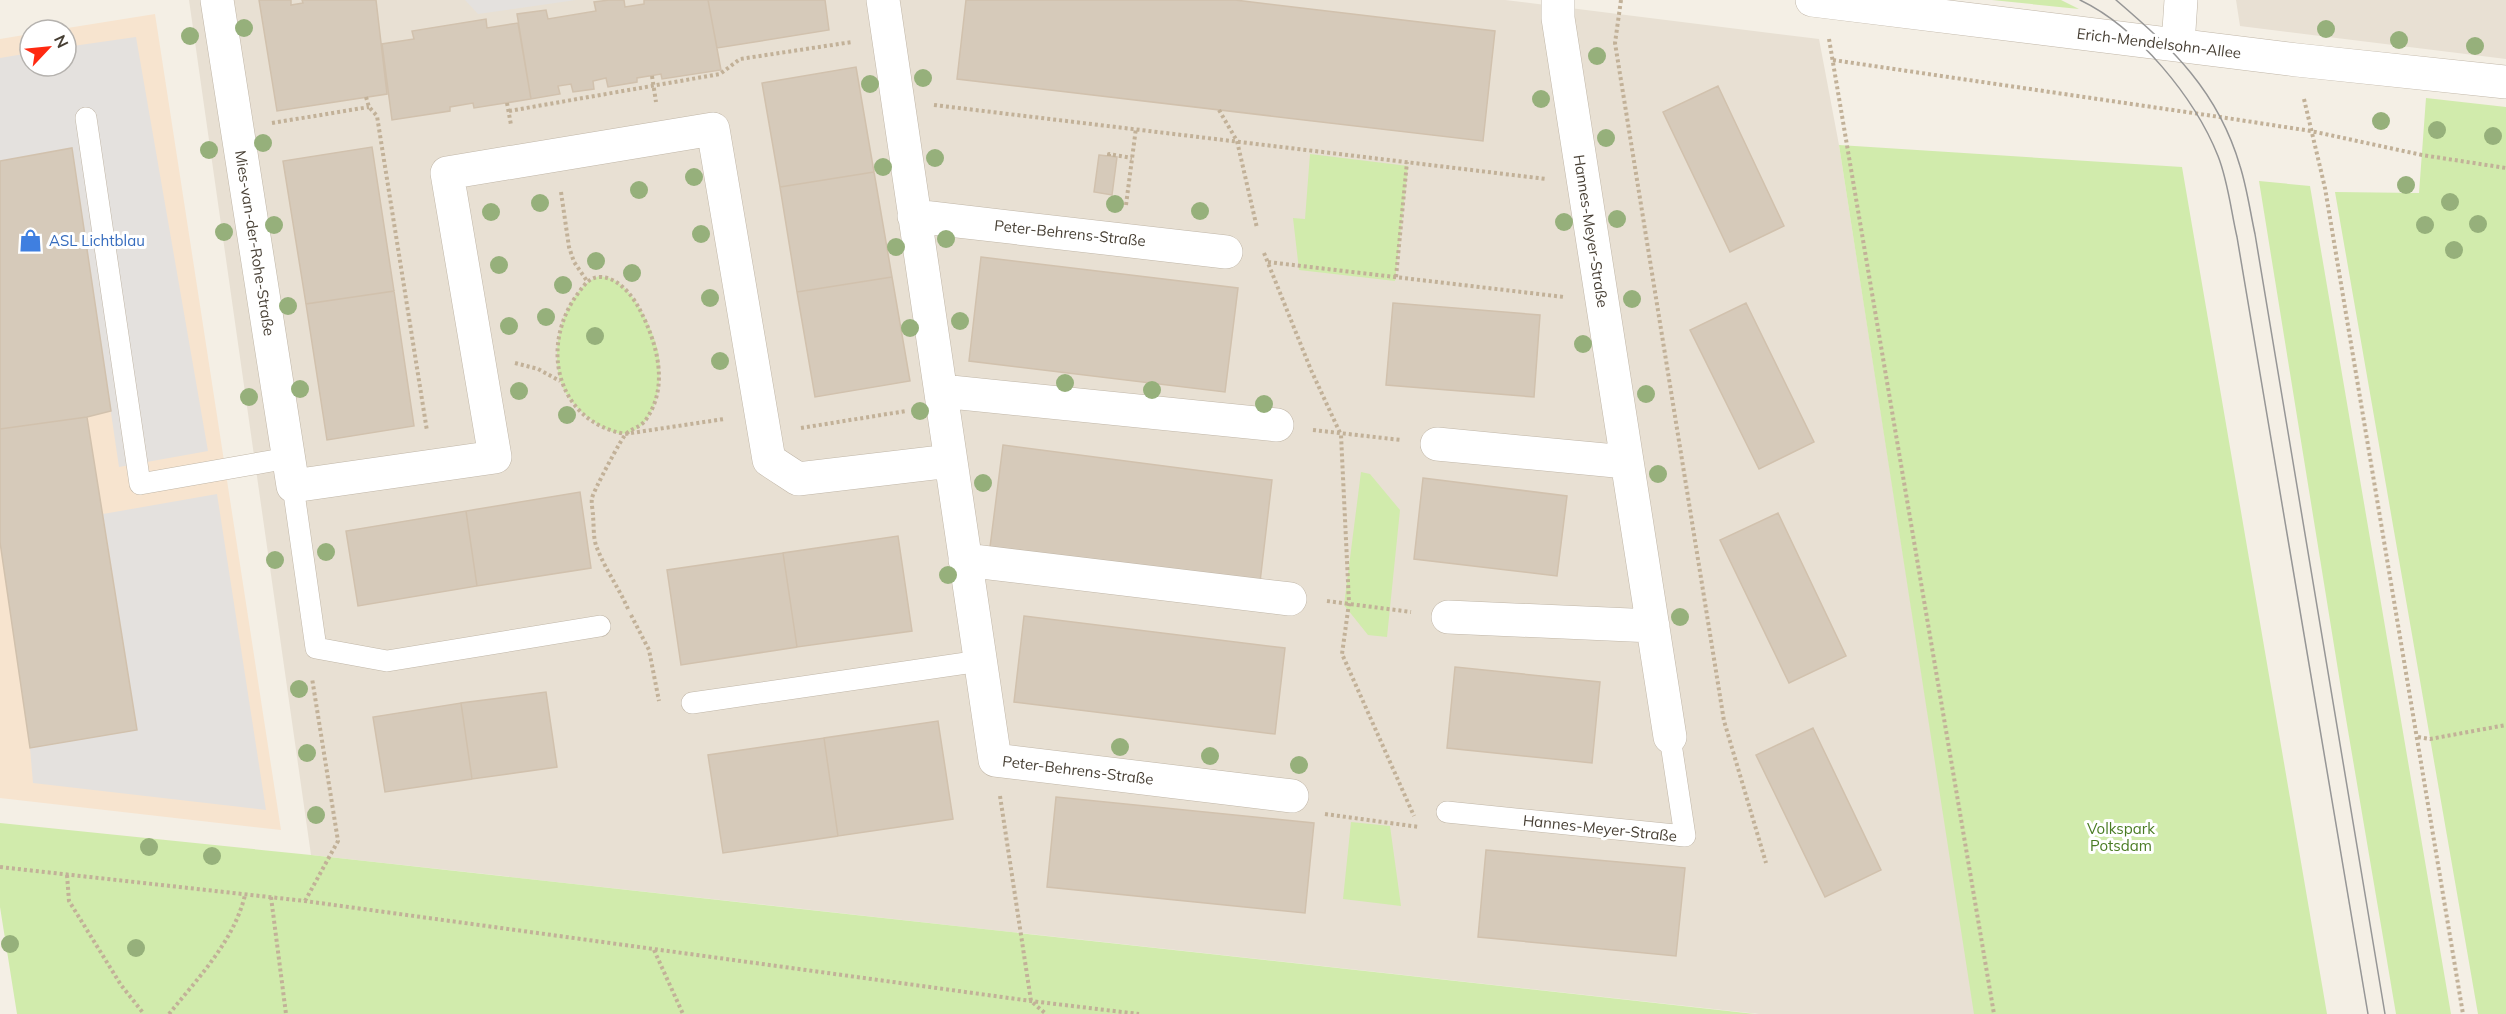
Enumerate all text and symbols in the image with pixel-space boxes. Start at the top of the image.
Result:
north arrow [18,18,78,78]
street label: Erich-Mendelsohn-Allee [2076,24,2242,62]
text: N [50,32,73,51]
street label: Mies-van-der-Rohe-Straße [231,149,279,337]
street label: Hannes-Meyer-Straße [1570,153,1612,309]
street label: Peter-Behrens-Straße [993,216,1147,250]
shop icon: ASL Lichtblau [18,227,44,253]
place label: ASL Lichtblau [49,231,145,250]
street label: Peter-Behrens-Straße [1001,751,1155,789]
street label: Hannes-Meyer-Straße [1522,810,1678,846]
park label: Volkspark Potsdam [2087,819,2155,855]

